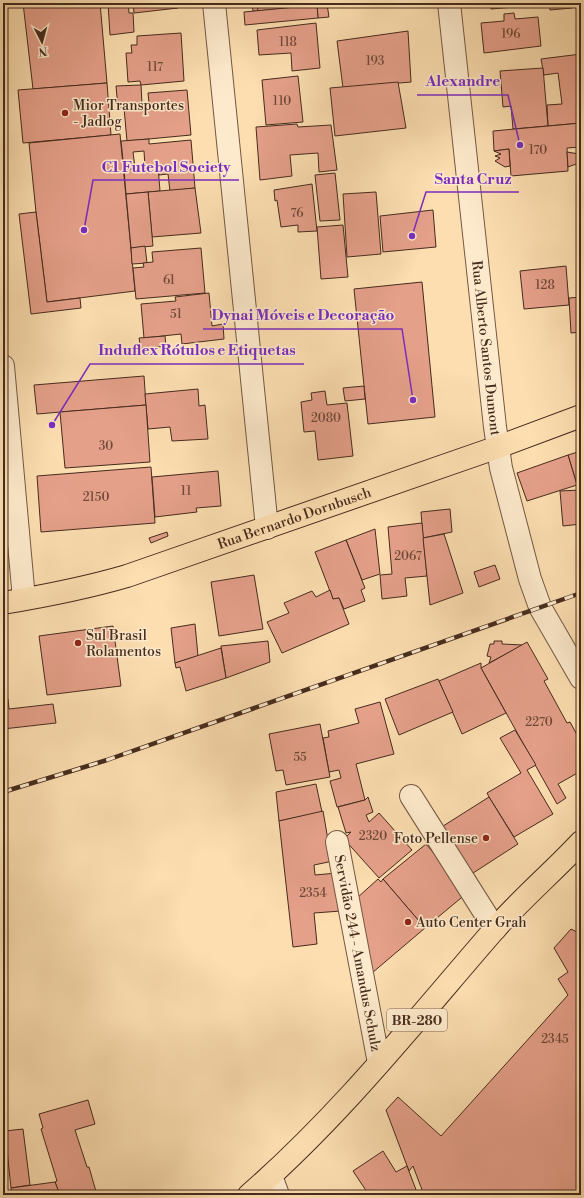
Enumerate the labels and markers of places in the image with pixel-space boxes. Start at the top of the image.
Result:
callout: Alexandre [417,68,508,95]
place label: Mior Transportes - Jadlog [73,97,184,131]
marker: Mior Transportes - Jadlog [60,108,70,118]
callout: C1 Futebol Society [93,153,239,180]
callout: Santa Cruz [426,165,519,192]
callout: Dynai Móveis e Decoração [203,302,402,329]
callout: Induflex Rótulos e Etiquetas [90,337,304,364]
place label: Sul Brasil Rolamentos [86,627,161,661]
marker: Sul Brasil Rolamentos [73,638,83,648]
place label: Foto Pellense [394,830,478,848]
marker: Foto Pellense [481,833,491,843]
place label: Auto Center Grah [415,914,527,932]
marker: Auto Center Grah [403,917,413,927]

